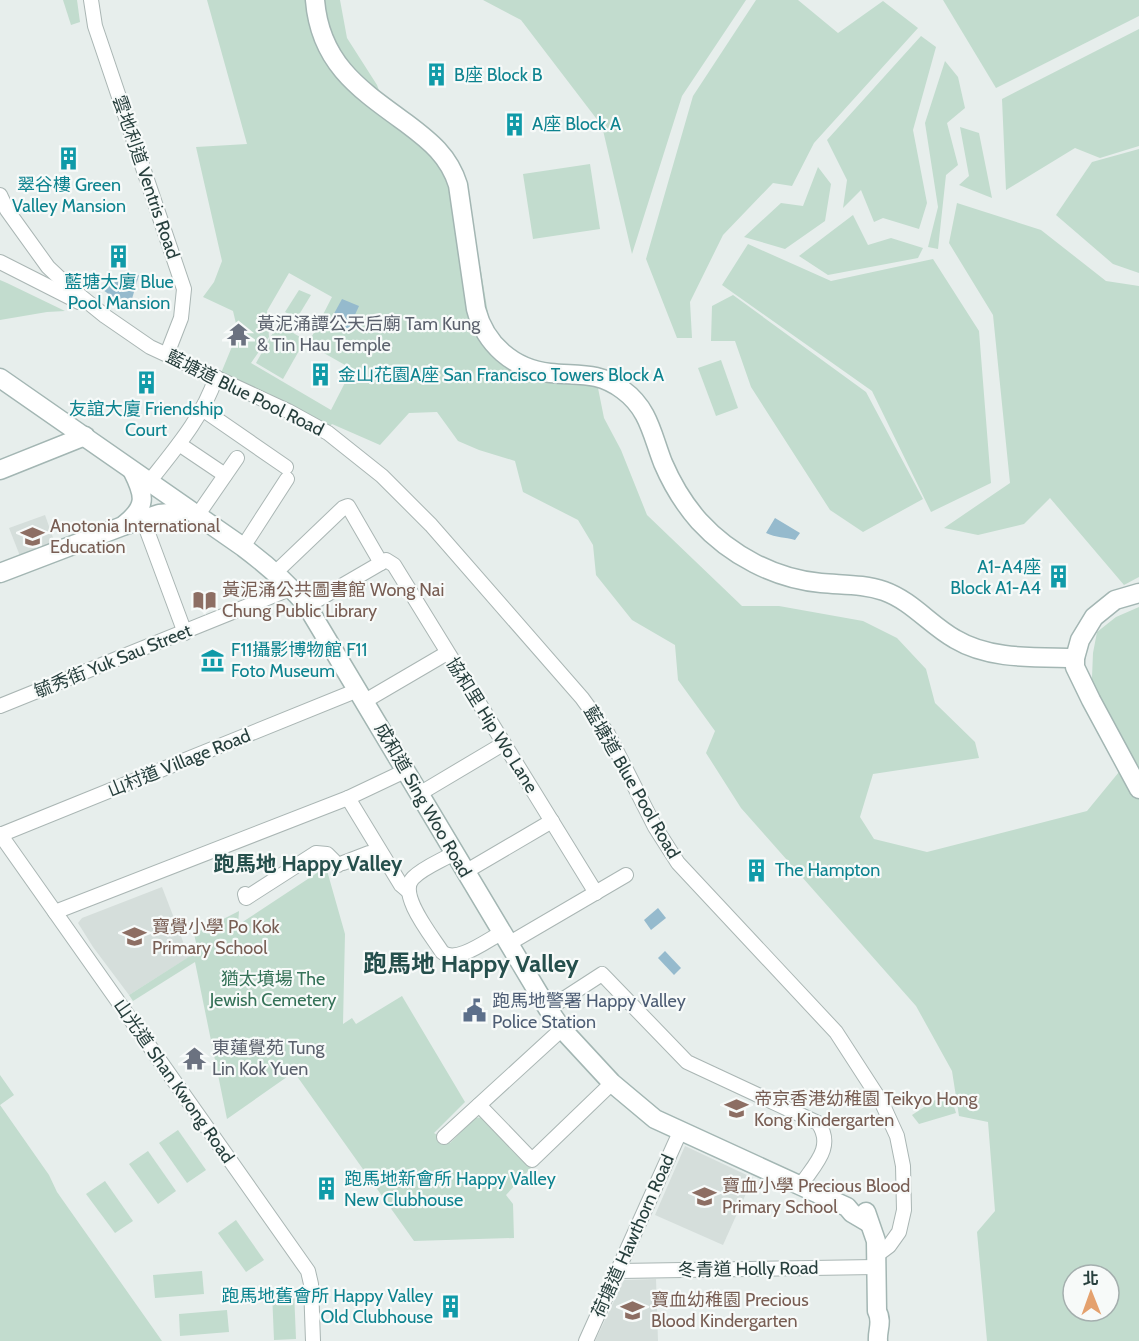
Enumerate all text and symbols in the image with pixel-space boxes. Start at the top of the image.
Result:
building icon: B座 Block B [423,62,449,88]
place label: B座 Block B [454,64,543,86]
street label: 雲地利道 Ventris Road [108,92,184,262]
building icon: A座 Block A [501,111,527,137]
place label: A座 Block A [532,113,621,135]
building icon: 翠谷樓 Green Valley Mansion [56,146,82,172]
place label: 翠谷樓 Green Valley Mansion [12,174,126,217]
building icon: 藍塘大廈 Blue Pool Mansion [106,243,132,269]
place label: 藍塘大廈 Blue Pool Mansion [64,271,174,314]
place label: 黃泥涌譚公天后廟 Tam Kung & Tin Hau Temple [257,313,481,356]
temple icon: 黃泥涌譚公天后廟 Tam Kung & Tin Hau Temple [226,321,252,347]
street label: 藍塘道 Blue Pool Road [163,345,327,441]
building icon: 金山花園A座 San Francisco Towers Block A [307,362,333,388]
place label: 金山花園A座 San Francisco Towers Block A [338,364,664,386]
building icon: 友誼大廈 Friendship Court [133,370,159,396]
place label: 友誼大廈 Friendship Court [69,398,223,441]
place label: Anotonia International Education [50,515,221,558]
school or university icon: Anotonia International Education [19,523,45,549]
place label: A1-A4座 Block A1-A4 [950,556,1041,599]
building icon: A1-A4座 Block A1-A4 [1046,564,1072,590]
place label: 黃泥涌公共圖書館 Wong Nai Chung Public Library [222,579,444,622]
library icon: 黃泥涌公共圖書館 Wong Nai Chung Public Library [191,587,217,613]
street label: 毓秀街 Yuk Sau Street [31,619,195,703]
place label: F11攝影博物館 F11 Foto Museum [231,639,367,682]
museum icon: F11攝影博物館 F11 Foto Museum [200,647,226,673]
street label: 協和里 Hip Wo Lane [441,653,543,797]
street label: 藍塘道 Blue Pool Road [579,702,685,862]
street label: 成和道 Sing Woo Road [370,719,476,881]
street label: 山村道 Village Road [104,724,254,802]
district label: 跑馬地 Happy Valley [214,851,403,876]
building icon: The Hampton [744,857,770,883]
place label: The Hampton [775,859,880,881]
place label: 寶覺小學 Po Kok Primary School [152,916,281,959]
school or university icon: 寶覺小學 Po Kok Primary School [121,924,147,950]
district label: 跑馬地 Happy Valley [363,949,579,978]
park label: 猶太墳場 The Jewish Cemetery [209,968,336,1011]
place label: 跑馬地警署 Happy Valley Police Station [492,990,686,1033]
street label: 山光道 Shan Kwong Road [109,995,239,1167]
public building icon: 跑馬地警署 Happy Valley Police Station [461,998,487,1024]
place label: 東蓮覺苑 Tung Lin Kok Yuen [212,1037,326,1080]
temple icon: 東蓮覺苑 Tung Lin Kok Yuen [181,1045,207,1071]
place label: 帝京香港幼稚園 Teikyo Hong Kong Kindergarten [754,1088,979,1131]
school or university icon: 帝京香港幼稚園 Teikyo Hong Kong Kindergarten [723,1096,749,1122]
street label: 荷塘道 Hawthorn Road [587,1151,679,1321]
place label: 跑馬地新會所 Happy Valley New Clubhouse [344,1168,556,1211]
place label: 寶血小學 Precious Blood Primary School [722,1175,910,1218]
building icon: 跑馬地新會所 Happy Valley New Clubhouse [313,1176,339,1202]
school or university icon: 寶血小學 Precious Blood Primary School [691,1183,717,1209]
street label: 冬青道 Holly Road [677,1257,819,1281]
north arrow [1061,1263,1121,1323]
text: 北 [1083,1269,1099,1288]
place label: 跑馬地舊會所 Happy Valley Old Clubhouse [221,1285,433,1328]
place label: 寶血幼稚園 Precious Blood Kindergarten [651,1289,809,1332]
building icon: 跑馬地舊會所 Happy Valley Old Clubhouse [438,1293,464,1319]
school or university icon: 寶血幼稚園 Precious Blood Kindergarten [620,1297,646,1323]

